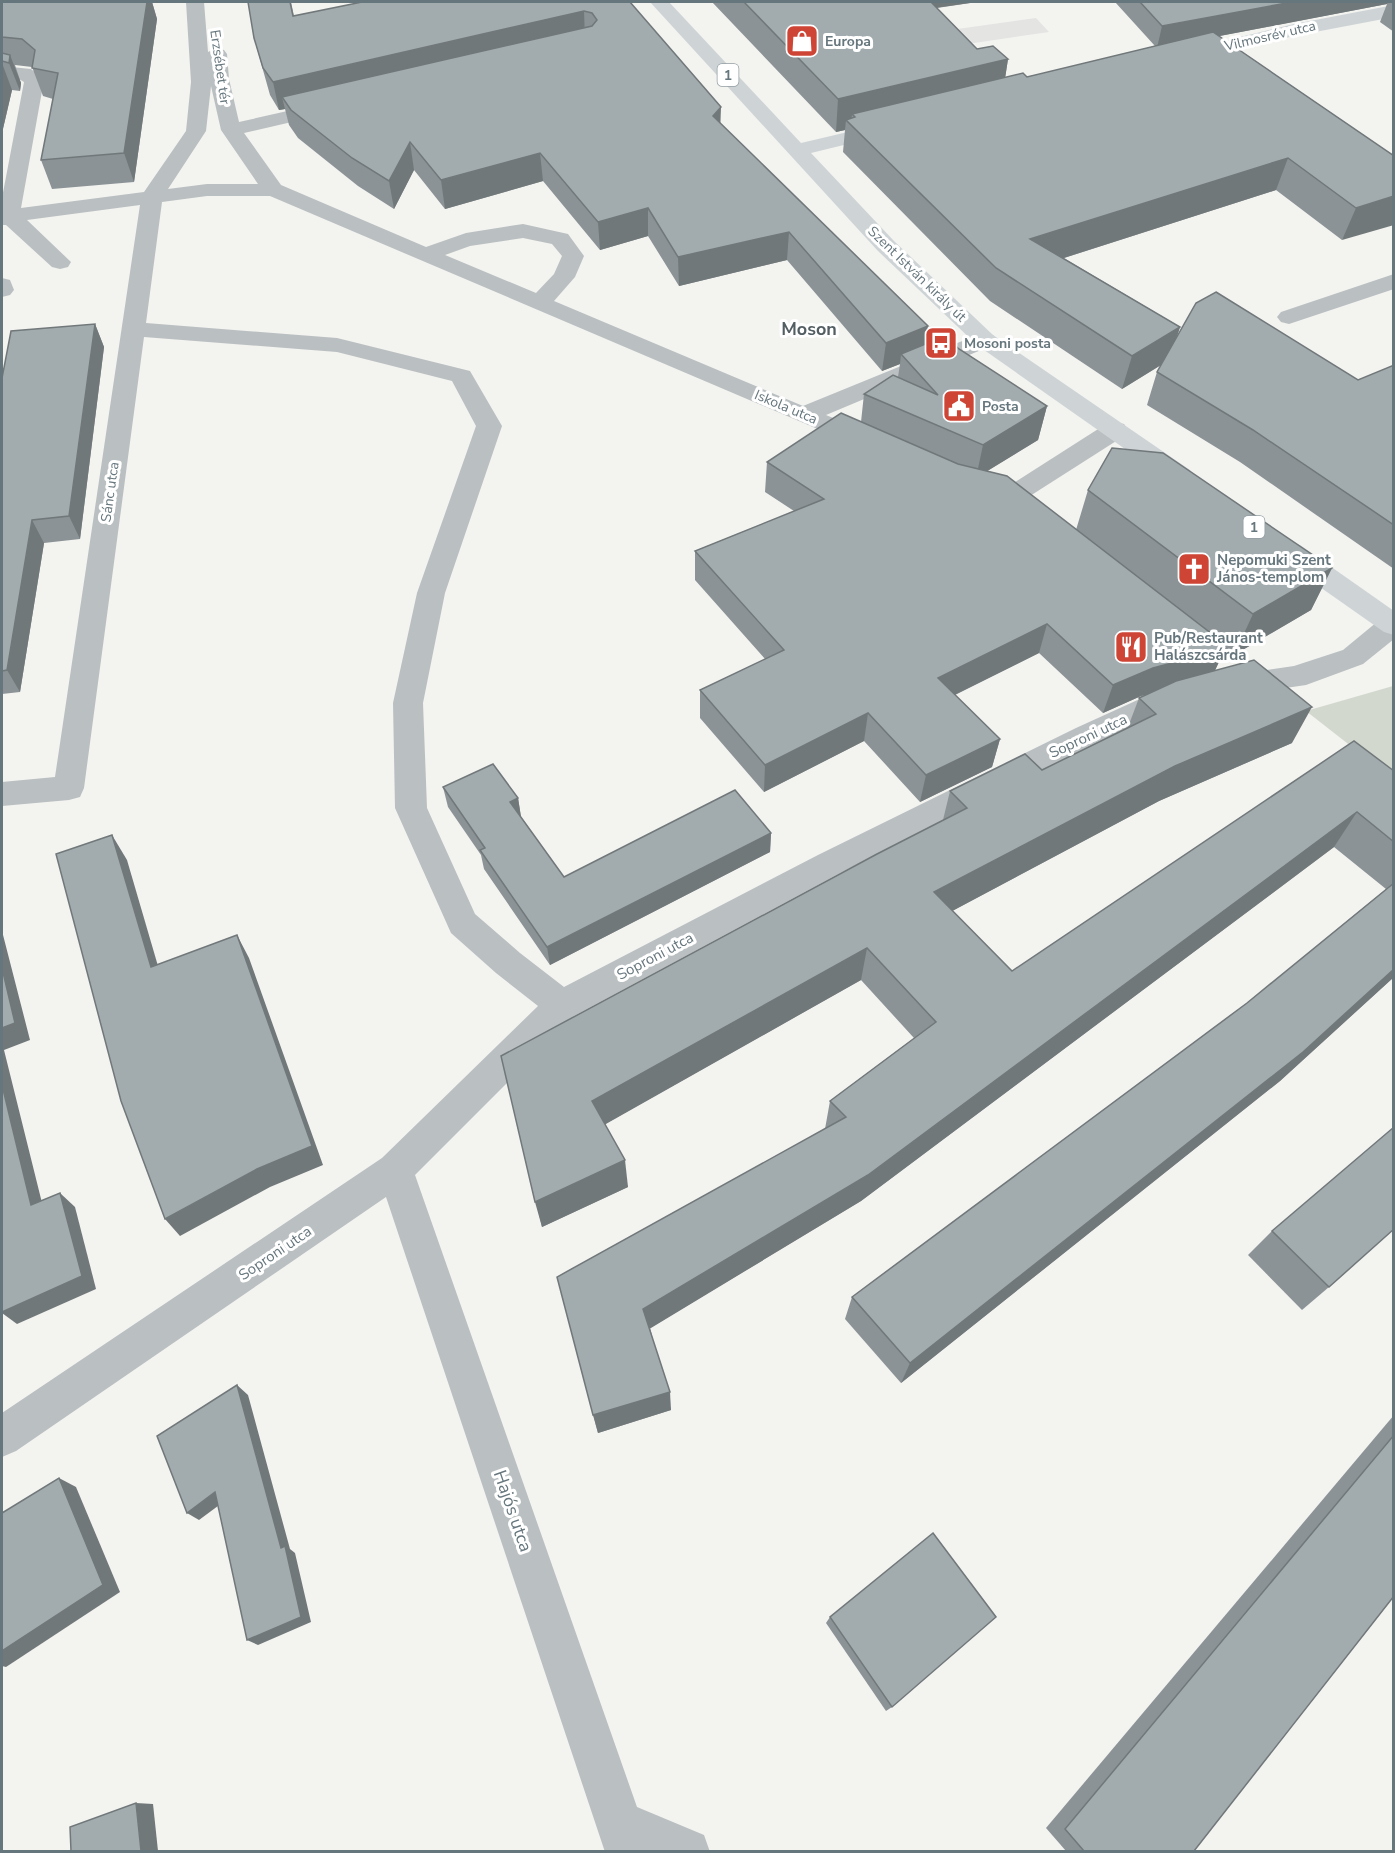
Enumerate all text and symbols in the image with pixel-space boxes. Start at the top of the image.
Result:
street label: Vilmosrév utca [1221,16,1318,56]
shop icon: Europa [784,23,820,59]
street label: Erzsébet tér [205,28,235,106]
place label: Europa [825,32,871,51]
road number: 1 [718,64,738,86]
street label: Szent István király út [864,222,971,326]
district label: Moson [781,317,837,341]
bus stop icon: Mosoni posta [923,325,959,361]
place label: Mosoni posta [964,334,1051,353]
street label: Iskola utca [752,385,820,429]
public building icon: Posta [941,388,977,424]
place label: Posta [982,397,1019,416]
street label: Sánc utca [96,461,124,523]
road number: 1 [1244,516,1264,538]
place label: Nepomuki Szent János-templom [1216,550,1331,587]
church icon: Nepomuki Szent János-templom [1176,551,1212,587]
place label: Pub/Restaurant Halászcsárda [1154,628,1263,665]
restaurant icon: Pub/Restaurant Halászcsárda [1113,629,1149,665]
street label: Soproni utca [1046,709,1130,763]
street label: Soproni utca [613,927,697,985]
street label: Soproni utca [234,1221,316,1285]
street label: Hajós utca [488,1467,538,1555]

